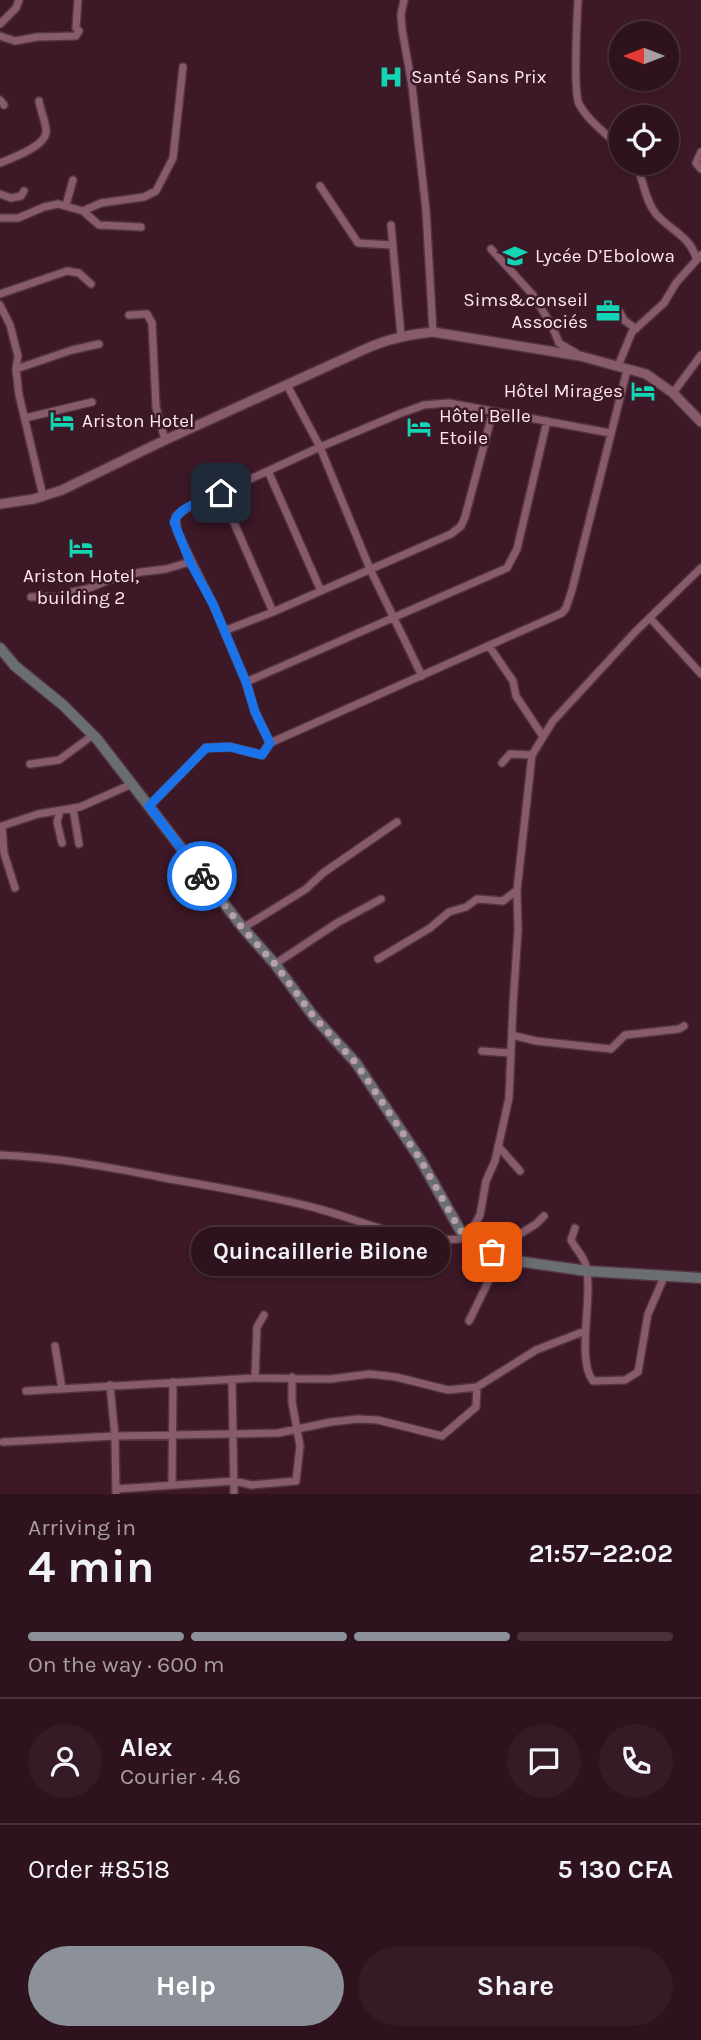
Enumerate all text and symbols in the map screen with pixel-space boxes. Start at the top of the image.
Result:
north arrow [609,21,679,91]
map controls [609,21,679,175]
hospital icon: Santé Sans Prix [377,63,405,91]
place label: Santé Sans Prix [411,66,547,88]
button: locate [609,105,679,175]
school or university icon: Lycée D’Ebolowa [501,242,529,270]
place label: Lycée D’Ebolowa [535,245,675,267]
place label: Sims&conseil Associés [463,289,588,333]
office icon: Sims&conseil Associés [594,297,622,325]
hotel icon: Hôtel Mirages [629,377,657,405]
place label: Hôtel Mirages [504,380,623,402]
place label: Hôtel Belle Etoile [439,405,531,449]
hotel icon: Ariston Hotel [48,407,76,435]
place label: Ariston Hotel [82,410,194,432]
hotel icon: Hôtel Belle Etoile [405,413,433,441]
pin [191,463,251,523]
icon: home [202,474,240,512]
hotel icon: Ariston Hotel, building 2 [67,534,95,562]
place label: Ariston Hotel, building 2 [23,565,139,609]
courier [167,841,237,911]
icon: bike [183,857,221,895]
pin [462,1222,522,1282]
callout: Quincaillerie Bilone [191,1228,450,1276]
icon: bag [473,1233,511,1271]
text: Quincaillerie Bilone [213,1238,428,1265]
text: Arriving in [28,1514,136,1541]
text: 21:57–22:02 [529,1538,673,1569]
text: 4 min [28,1540,154,1594]
text: On the way · 600 m [28,1651,225,1678]
button: person [28,1724,102,1798]
button: chat [507,1724,581,1798]
button: phone [599,1724,673,1798]
text: Alex [120,1732,172,1763]
text: Courier · 4.6 [120,1763,241,1790]
text: Order #8518 [28,1854,170,1885]
text: 5 130 CFA [558,1854,673,1885]
button: Help [28,1946,344,2026]
button: Share [358,1946,673,2026]

